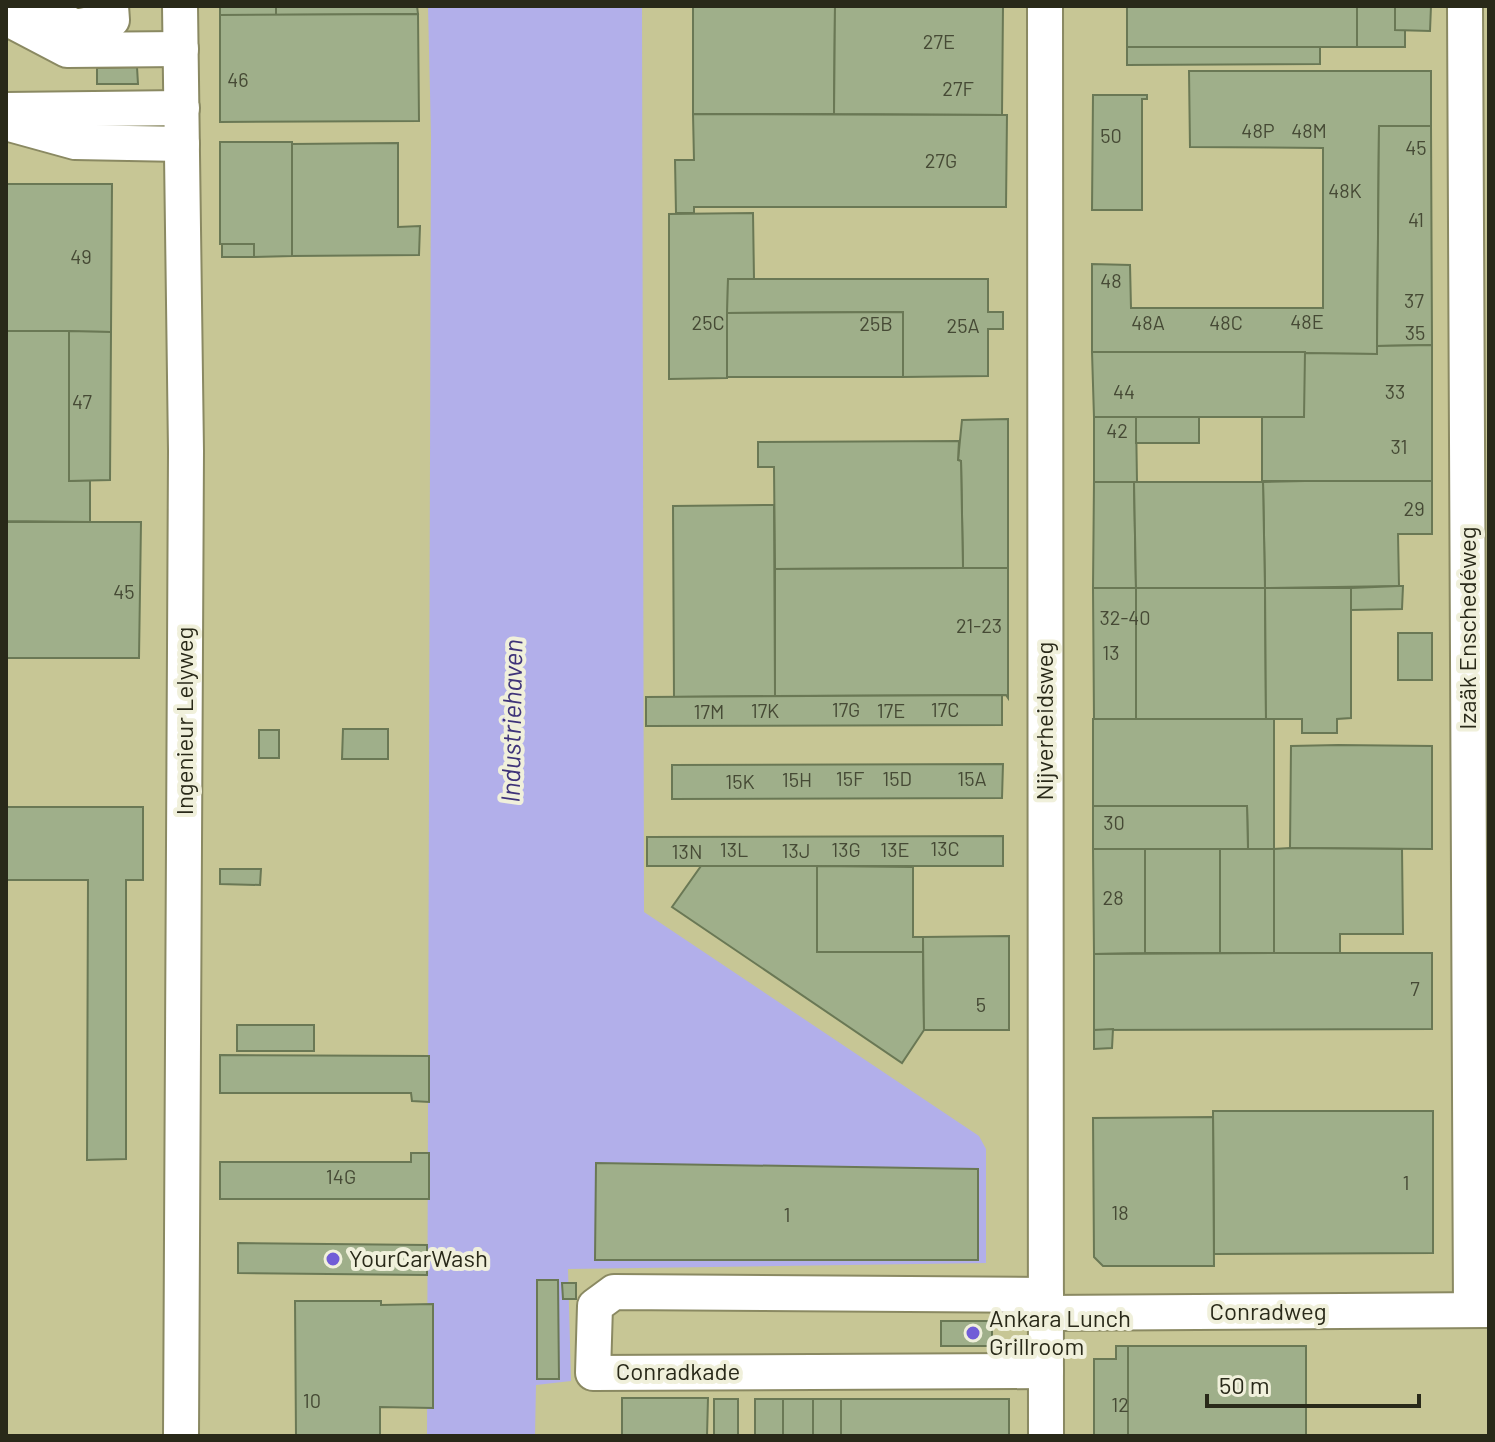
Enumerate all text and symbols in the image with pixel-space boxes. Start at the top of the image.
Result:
house number: 27E [923,29,955,53]
house number: 46 [227,67,249,91]
house number: 27F [942,76,974,100]
house number: 48P [1241,118,1275,142]
house number: 48M [1291,118,1327,142]
house number: 50 [1100,123,1122,147]
house number: 45 [1405,135,1427,159]
house number: 27G [925,148,957,172]
house number: 48K [1328,178,1362,202]
house number: 41 [1408,207,1424,231]
house number: 49 [70,244,92,268]
house number: 48 [1100,268,1122,292]
house number: 37 [1404,288,1424,312]
house number: 48E [1290,309,1324,333]
house number: 25C [691,310,725,334]
house number: 48A [1131,310,1165,334]
house number: 48C [1209,310,1243,334]
house number: 25B [859,311,893,335]
house number: 25A [946,313,980,337]
house number: 35 [1405,320,1425,344]
house number: 44 [1113,379,1135,403]
house number: 33 [1385,379,1405,403]
house number: 47 [72,389,92,413]
house number: 42 [1106,418,1128,442]
house number: 31 [1390,434,1408,458]
house number: 29 [1403,496,1425,520]
street label: Izaäk Enschedéweg [1452,526,1481,730]
house number: 45 [113,579,135,603]
house number: 32-40 [1099,605,1151,629]
house number: 21-23 [956,613,1002,637]
street label: Ingenieur Lelyweg [169,627,198,815]
water label: Industriehaven [494,639,527,803]
house number: 13 [1102,640,1120,664]
street label: Nijverheidsweg [1029,642,1058,800]
house number: 17G [832,697,860,721]
house number: 17C [931,697,959,721]
house number: 17K [751,698,779,722]
house number: 17E [877,698,905,722]
house number: 17M [694,699,724,723]
house number: 15F [836,766,864,790]
house number: 15D [882,766,912,790]
house number: 15A [957,766,987,790]
house number: 15H [782,767,812,791]
house number: 15K [725,769,755,793]
house number: 30 [1103,810,1125,834]
house number: 13C [930,836,960,860]
house number: 13L [720,837,748,861]
house number: 13G [831,837,861,861]
house number: 13E [880,837,910,861]
house number: 13J [782,838,810,862]
house number: 13N [672,839,702,863]
house number: 28 [1102,885,1124,909]
house number: 7 [1410,976,1420,1000]
house number: 5 [976,992,986,1016]
house number: 14G [326,1164,356,1188]
house number: 1 [1403,1170,1410,1194]
house number: 18 [1111,1200,1129,1224]
house number: 1 [784,1202,791,1226]
place label: YourCarWash [349,1243,488,1272]
marker: YourCarWash [324,1250,342,1268]
street label: Conradweg [1209,1296,1327,1325]
place label: Ankara Lunch Grillroom [989,1303,1131,1360]
marker: Ankara Lunch Grillroom [964,1324,982,1342]
street label: Conradkade [616,1356,740,1385]
scale bar [1207,1358,1419,1408]
text: 50 m [1219,1370,1270,1399]
house number: 10 [303,1388,321,1412]
house number: 12 [1111,1392,1129,1416]

